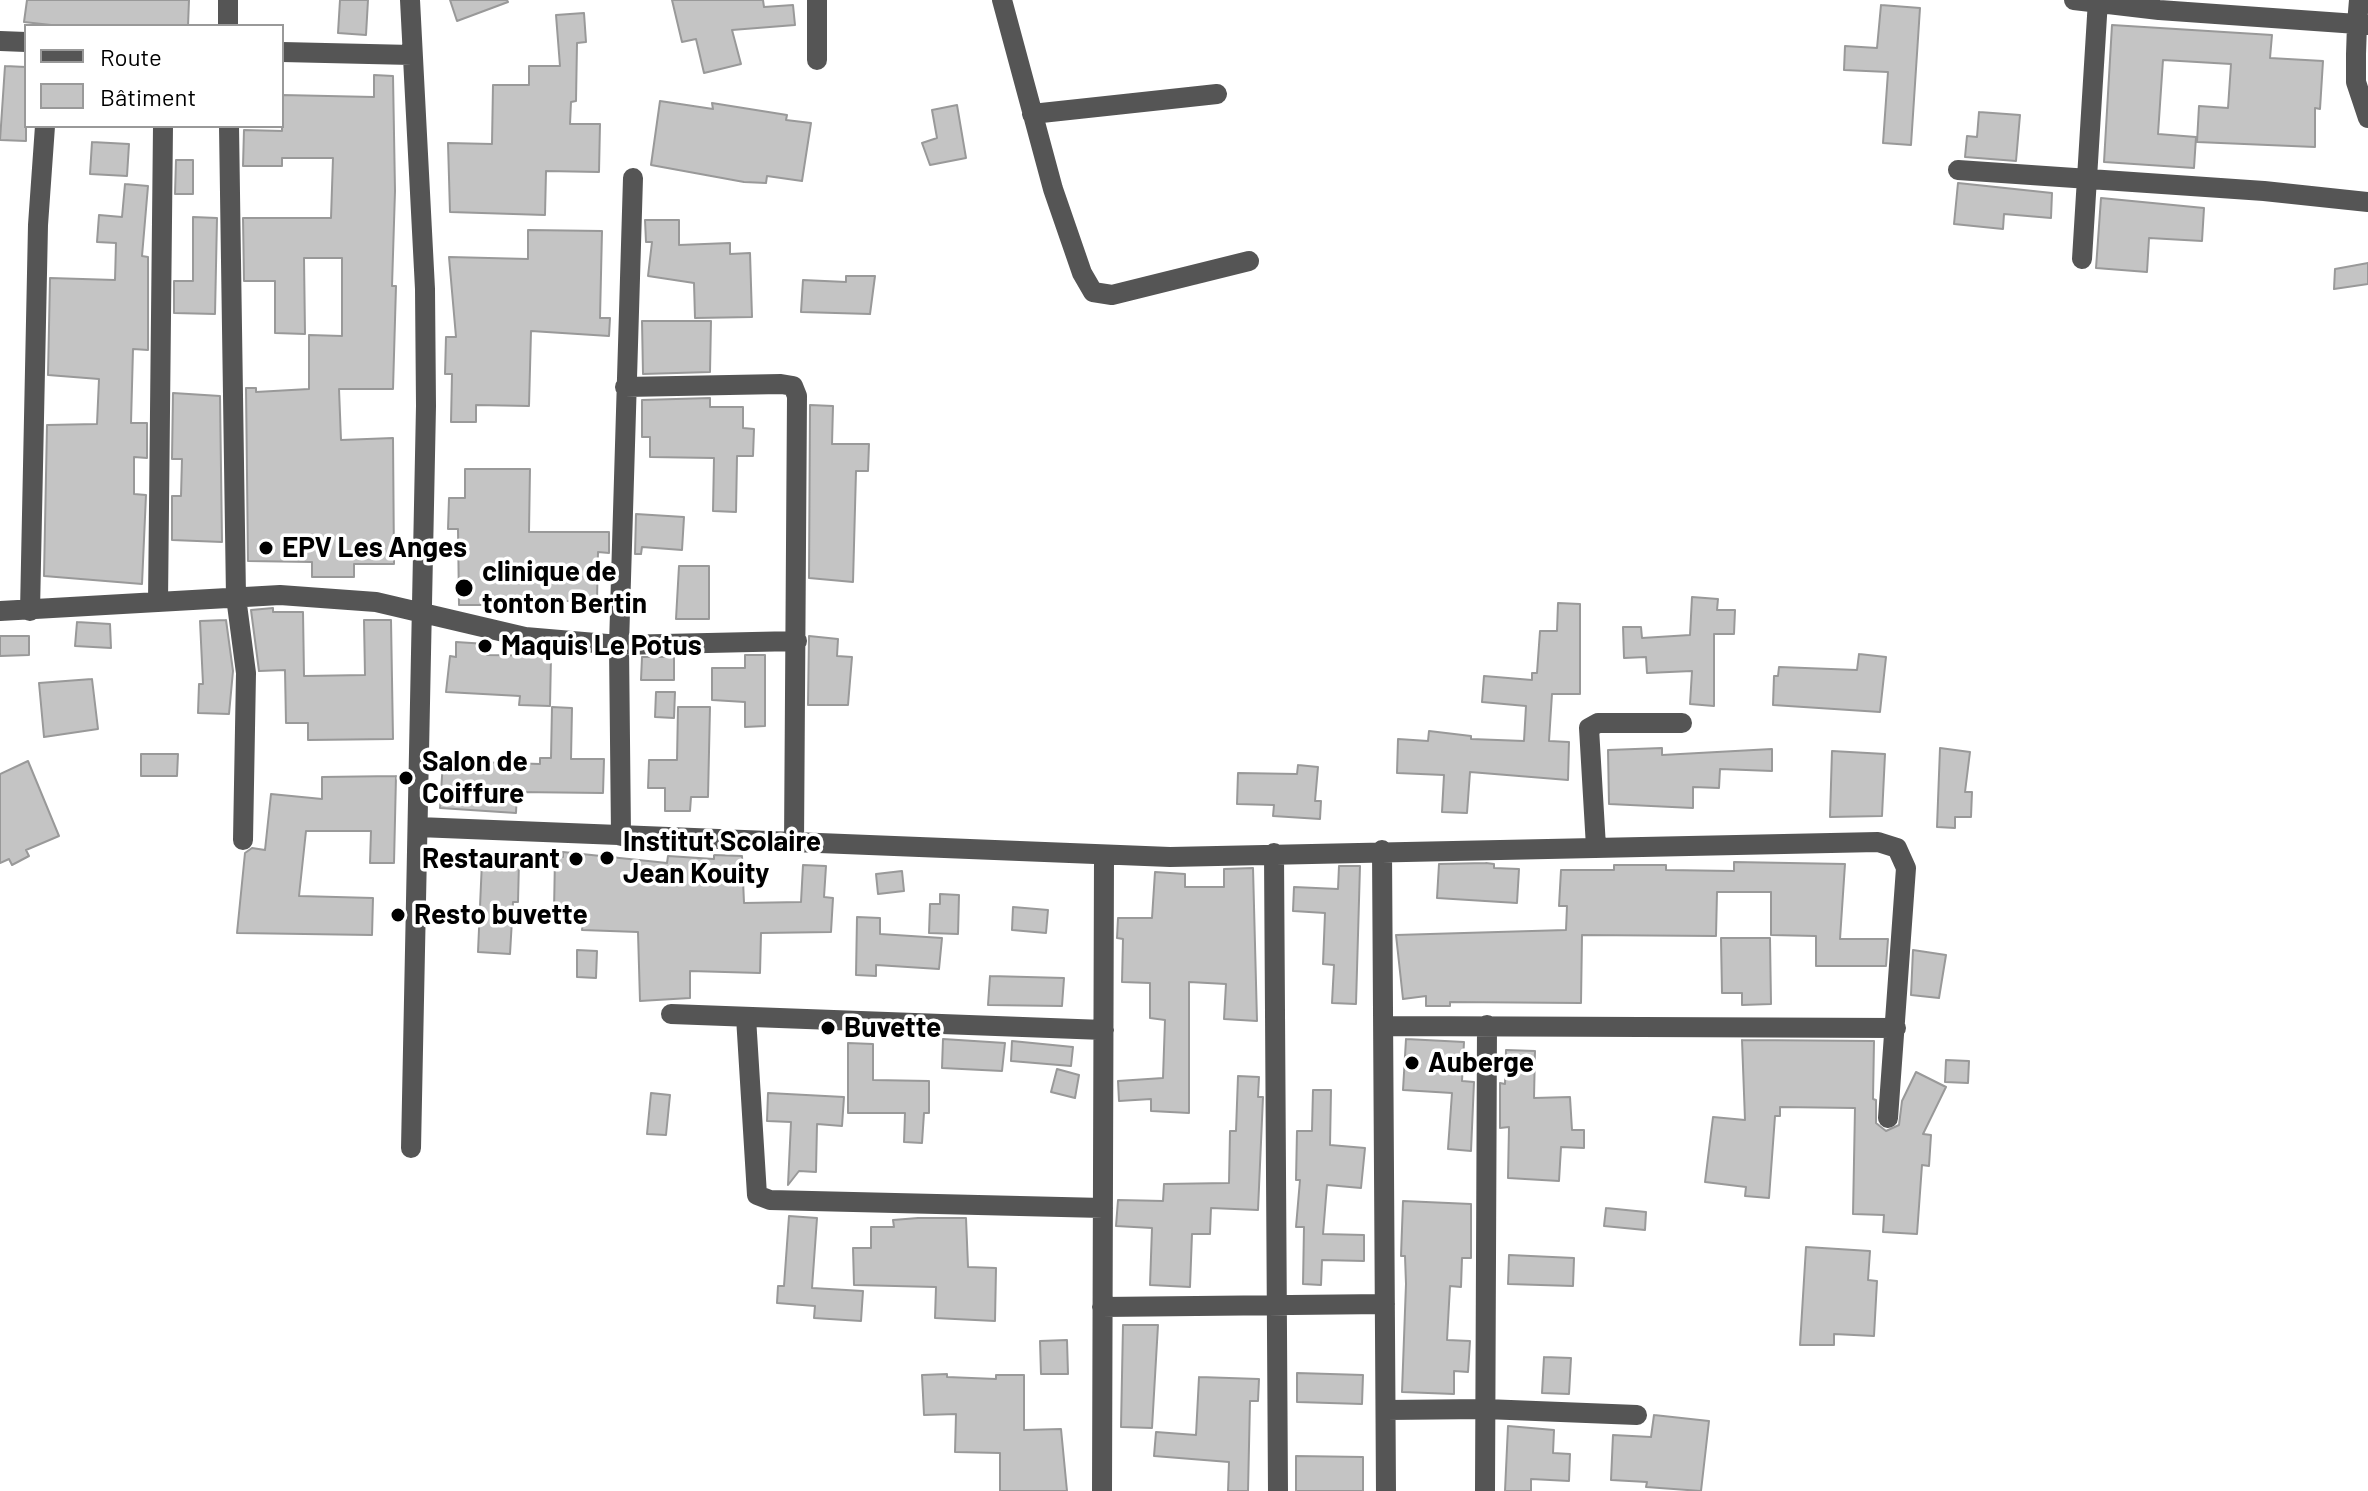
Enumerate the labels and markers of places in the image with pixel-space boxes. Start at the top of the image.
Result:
place label: EPV Les Anges [282,531,467,565]
marker: EPV Les Anges [257,539,275,557]
place label: clinique de tonton Bertin [482,555,647,621]
marker: clinique de tonton Bertin [453,577,475,599]
place label: Maquis Le Potus [501,629,702,663]
marker: Maquis Le Potus [476,637,494,655]
place label: Salon de Coiffure [422,745,528,811]
marker: Salon de Coiffure [397,769,415,787]
place label: Institut Scolaire Jean Kouity [623,825,821,891]
place label: Restaurant [422,842,560,876]
marker: Institut Scolaire Jean Kouity [598,849,616,867]
marker: Restaurant [567,850,585,868]
place label: Resto buvette [414,898,588,932]
marker: Resto buvette [389,906,407,924]
place label: Buvette [844,1011,941,1045]
marker: Buvette [819,1019,837,1037]
place label: Auberge [1428,1046,1534,1080]
marker: Auberge [1403,1054,1421,1072]

